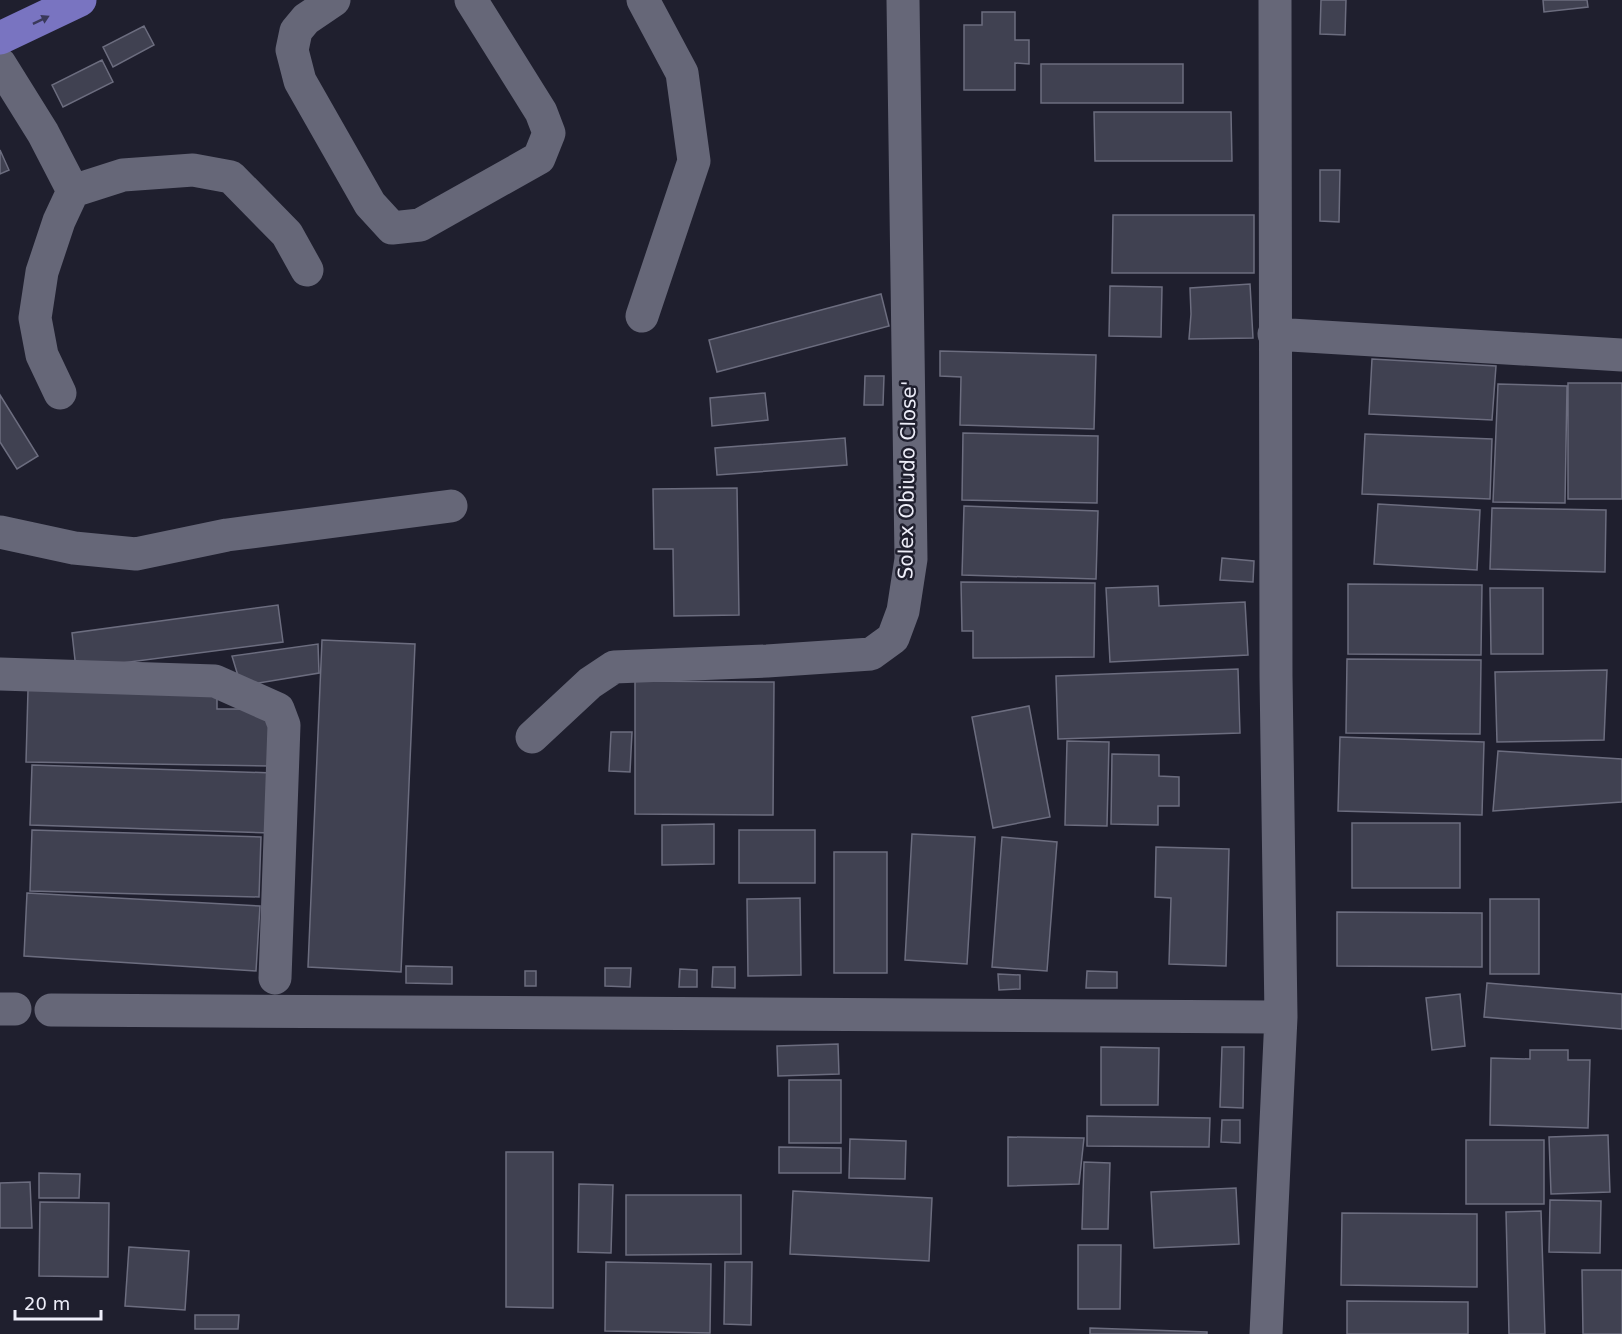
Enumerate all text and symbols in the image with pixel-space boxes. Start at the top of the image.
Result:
one-way arrow [32,16,49,25]
street label: Solex Obiudo Close' [893,381,921,579]
scale bar [15,1283,100,1321]
text: 20 m [24,1293,70,1314]

